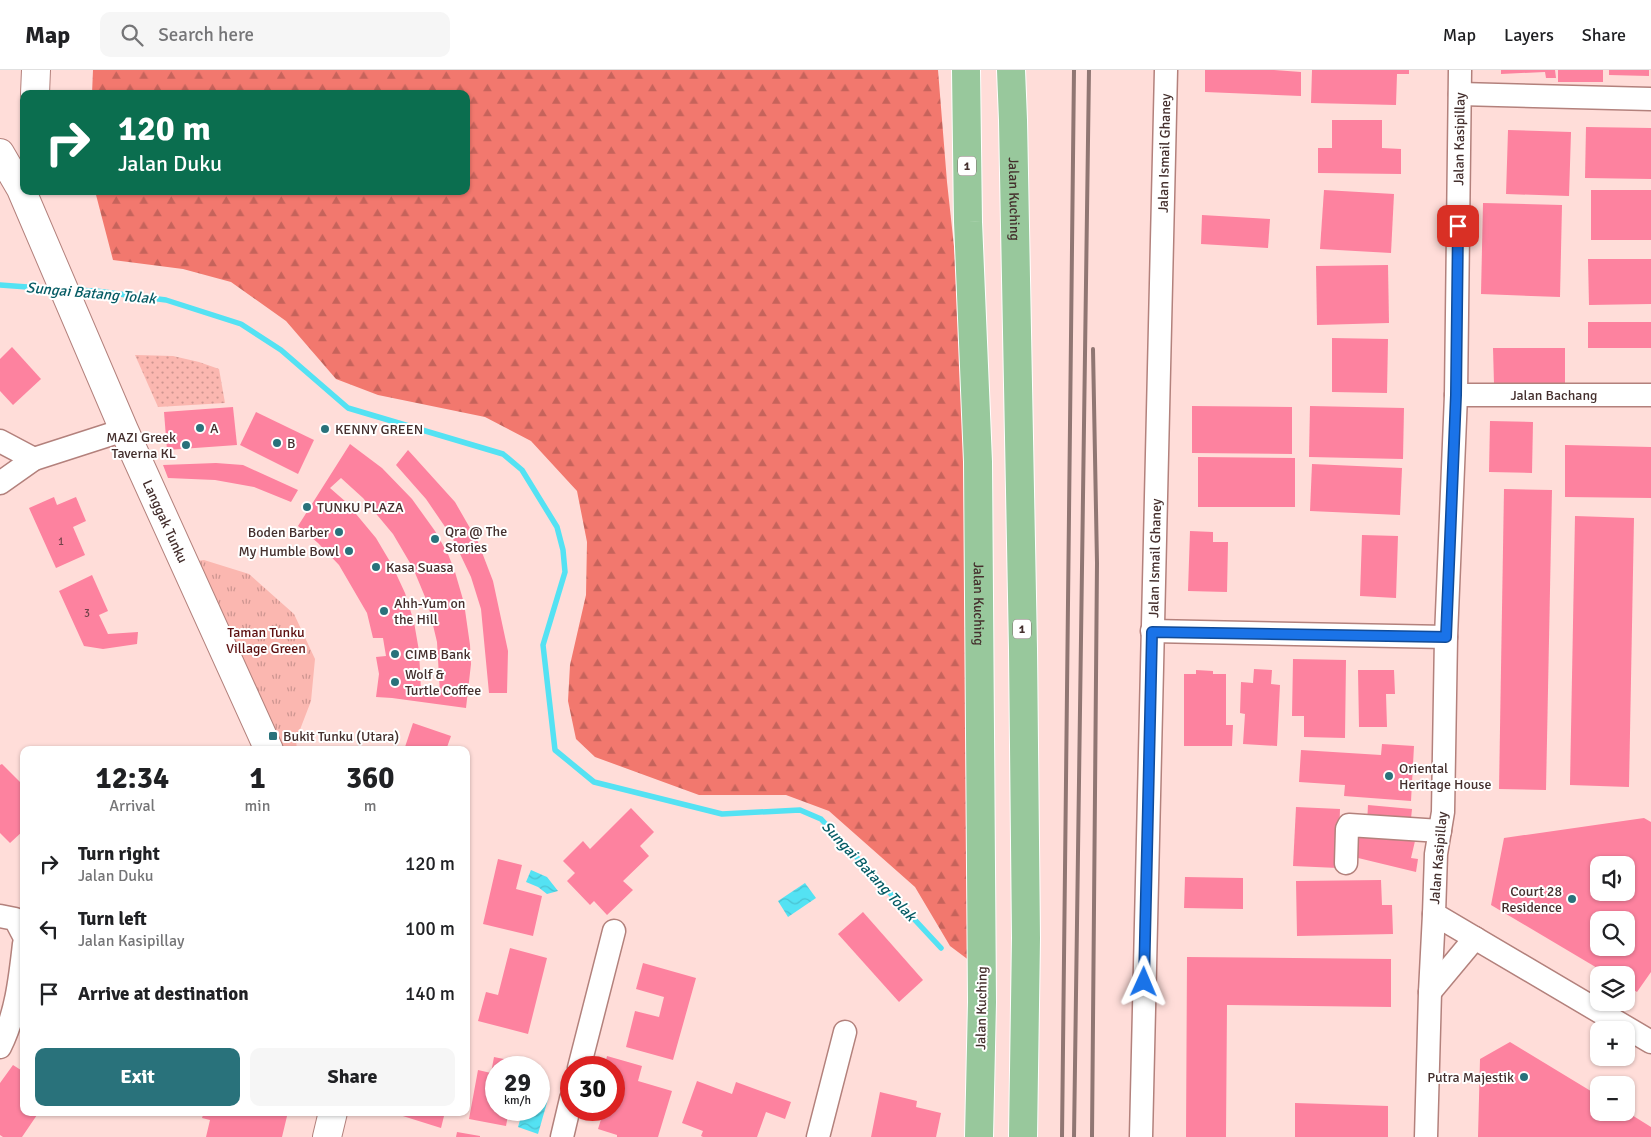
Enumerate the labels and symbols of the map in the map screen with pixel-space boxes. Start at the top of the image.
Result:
street label: Jalan Kasipillay [1450,92,1469,186]
street label: Jalan Ismail Ghaney [1155,93,1174,213]
road number: 1 [958,156,976,175]
street label: Jalan Kuching [1005,157,1023,241]
pin [1437,205,1479,247]
water label: Sungai Batang Tolak [26,278,158,308]
street label: Jalan Bachang [1511,387,1597,404]
place label: A [210,420,219,437]
place label: KENNY GREEN [335,421,423,438]
marker: A [194,422,206,434]
marker: KENNY GREEN [319,423,331,435]
place label: MAZI Greek Taverna KL [106,429,176,462]
place label: B [287,435,295,452]
marker: B [271,437,283,449]
marker: MAZI Greek Taverna KL [180,439,192,451]
street label: Langgak Tunku [139,477,191,566]
street label: Jalan Ismail Ghaney [1145,498,1165,618]
place label: TUNKU PLAZA [317,499,404,516]
marker: TUNKU PLAZA [301,501,313,513]
place label: Qra @ The Stories [445,523,507,556]
place label: Boden Barber [248,524,330,541]
marker: Boden Barber [333,526,345,538]
marker: Qra @ The Stories [429,533,441,545]
house number: 1 [58,535,64,548]
place label: My Humble Bowl [239,543,339,560]
marker: My Humble Bowl [343,545,355,557]
place label: Kasa Suasa [386,559,454,576]
marker: Kasa Suasa [370,561,382,573]
street label: Jalan Kuching [970,562,987,646]
place label: Ahh-Yum on the Hill [394,595,465,628]
marker: Ahh-Yum on the Hill [378,605,390,617]
house number: 3 [84,607,90,620]
road number: 1 [1013,620,1031,638]
park label: Taman Tunku Village Green [226,624,306,657]
place label: CIMB Bank [405,646,471,663]
marker: CIMB Bank [389,648,401,660]
place label: Wolf & Turtle Coffee [405,666,481,699]
marker: Wolf & Turtle Coffee [389,676,401,688]
place label: Bukit Tunku (Utara) [283,728,399,745]
marker: Bukit Tunku (Utara) [267,730,279,742]
place label: Oriental Heritage House [1399,760,1492,793]
marker: Oriental Heritage House [1383,770,1395,782]
street label: Jalan Kasipillay [1426,810,1451,905]
water label: Sungai Batang Tolak [818,817,921,926]
place label: Court 28 Residence [1501,883,1562,916]
marker: Court 28 Residence [1566,893,1578,905]
position arrow [1117,955,1169,1007]
street label: Jalan Kuching [972,966,991,1050]
speed limit sign: 30 [560,1056,625,1121]
place label: Putra Majestik [1427,1069,1514,1086]
marker: Putra Majestik [1518,1071,1530,1083]

